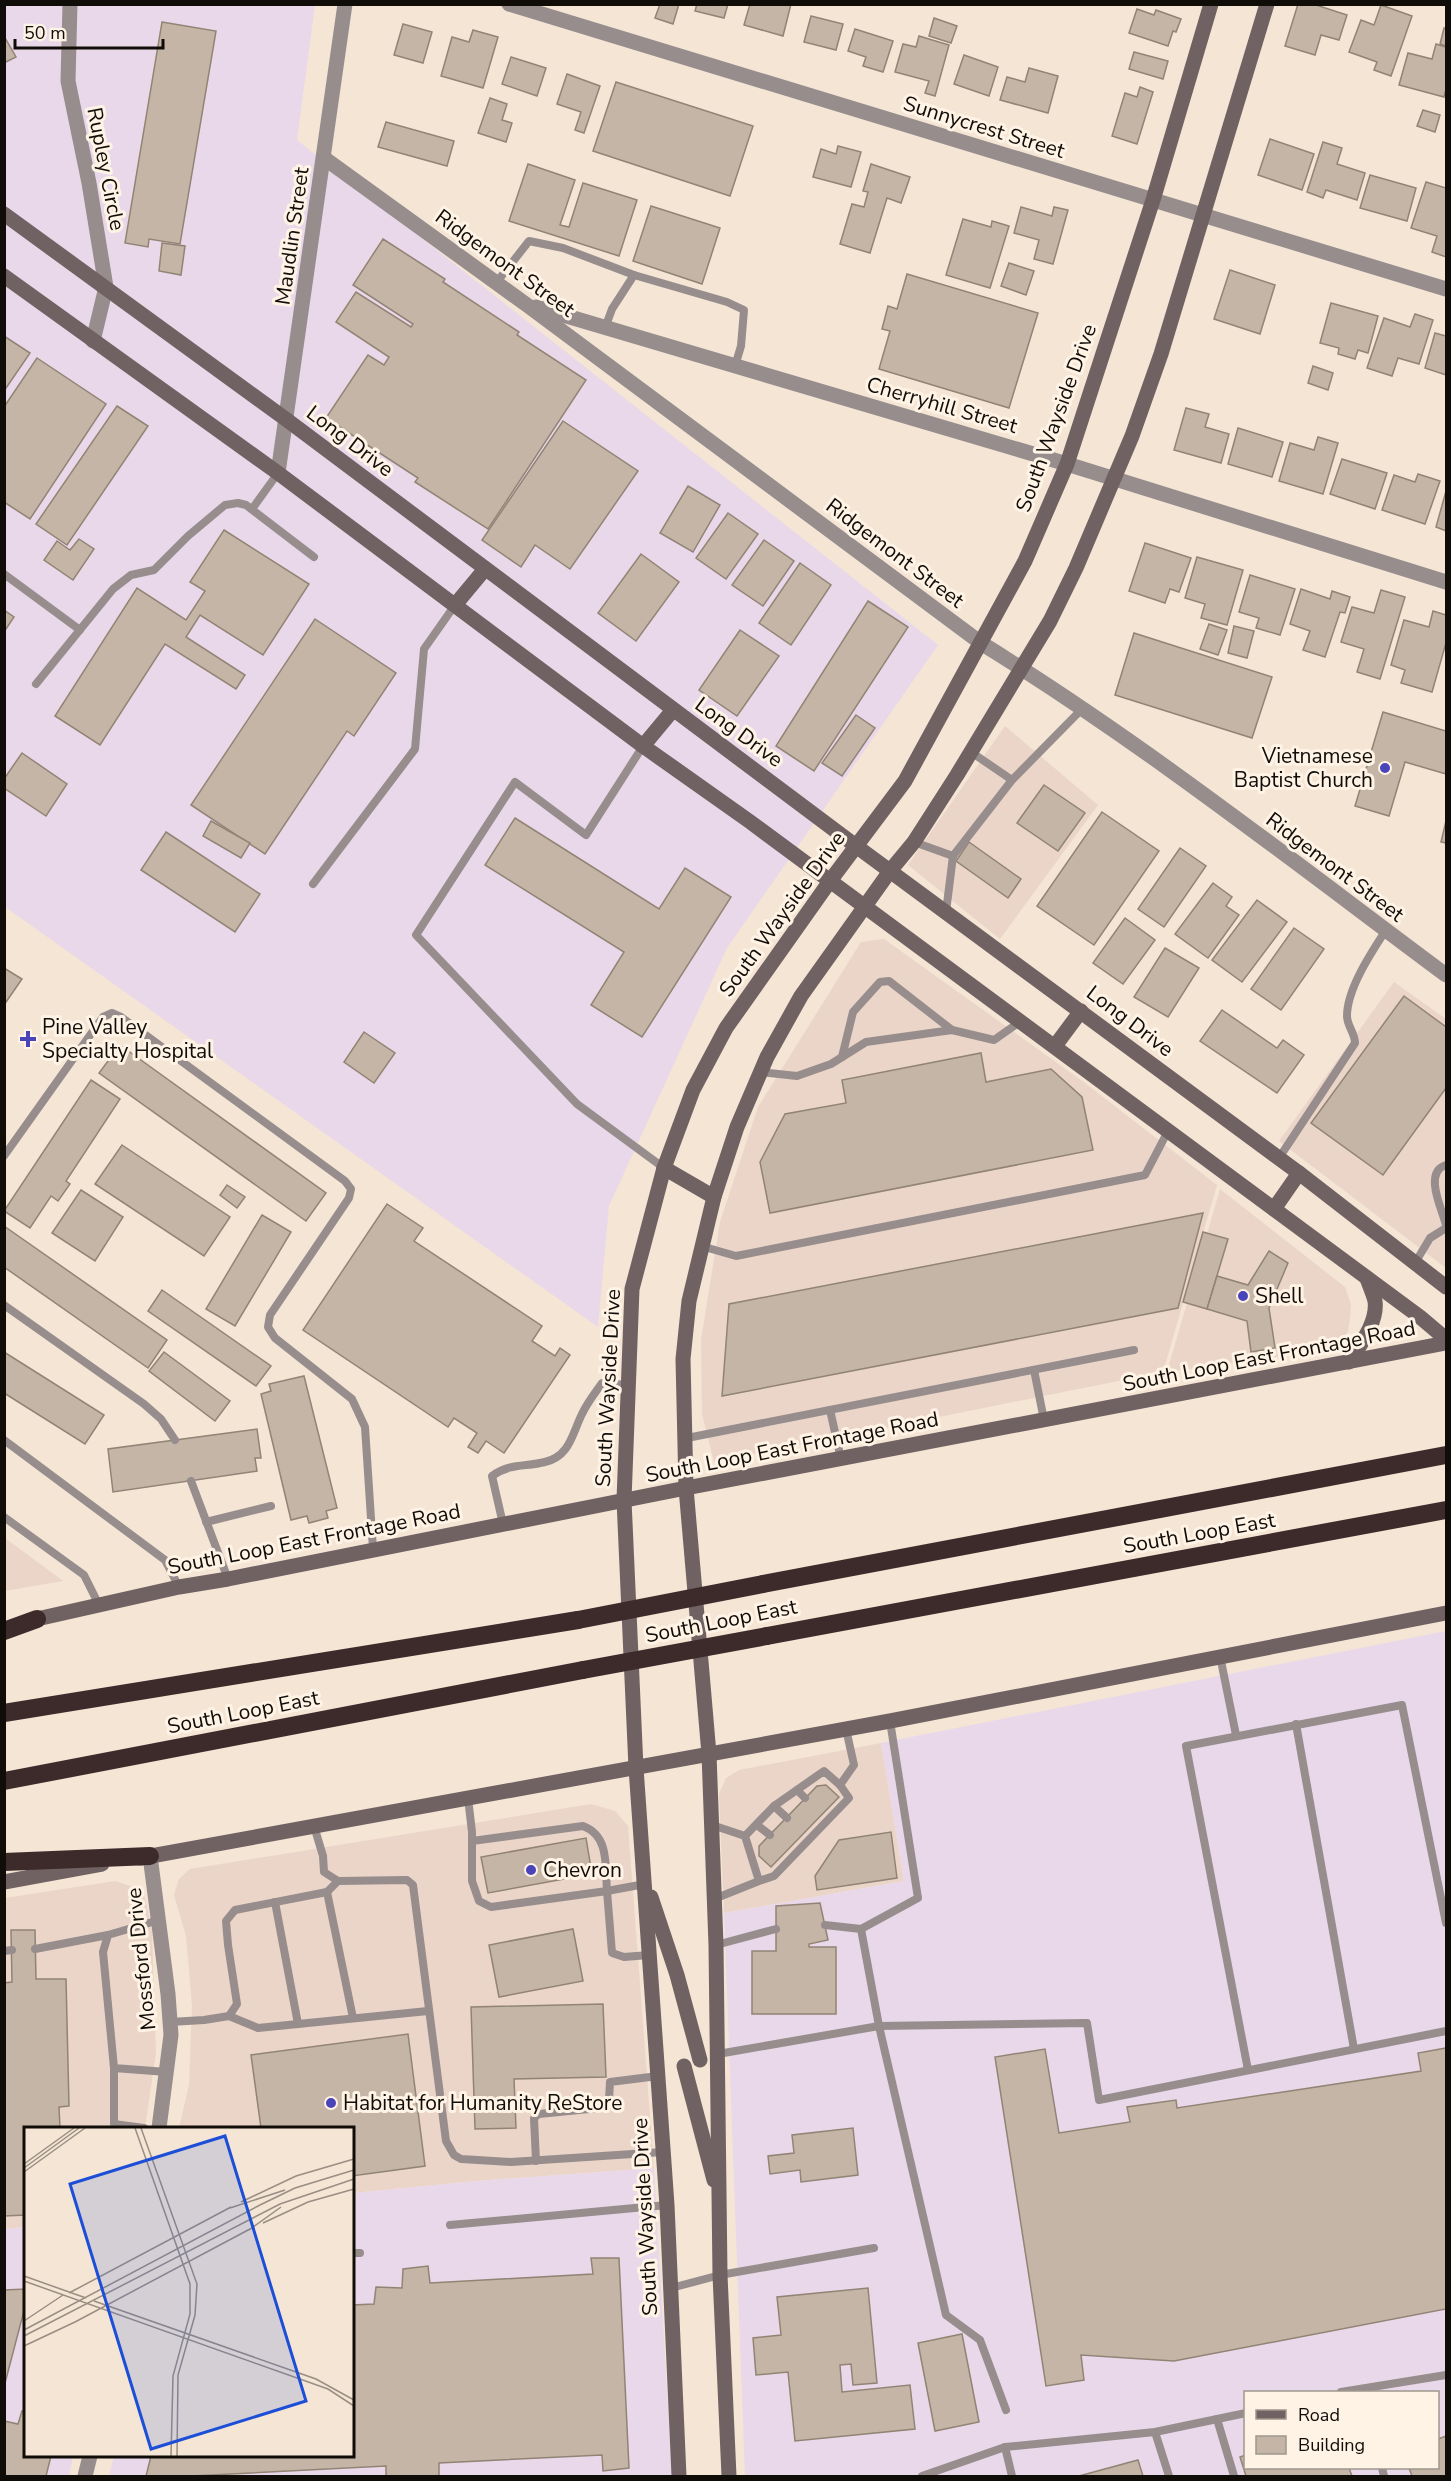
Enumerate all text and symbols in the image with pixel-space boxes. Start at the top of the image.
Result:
scale bar [15,12,164,50]
text: 50 m [24,21,66,45]
street label: Sunnycrest Street [900,89,1069,165]
street label: Rupley Circle [80,105,132,233]
street label: Maudlin Street [268,165,316,307]
street label: Ridgemont Street [430,203,581,324]
street label: South Wayside Drive [1009,320,1103,516]
street label: Cherryhill Street [863,370,1021,440]
street label: Long Drive [301,399,399,483]
street label: Ridgemont Street [820,492,970,615]
street label: Long Drive [689,691,789,773]
place label: Vietnamese Baptist Church [1234,742,1373,794]
marker: Vietnamese Baptist Church [1378,761,1392,775]
street label: Ridgemont Street [1260,806,1410,929]
street label: South Wayside Drive [712,826,852,1002]
street label: Long Drive [1081,979,1179,1063]
place label: Pine Valley Specialty Hospital [42,1013,214,1065]
marker: Pine Valley Specialty Hospital [19,1030,37,1048]
place label: Shell [1255,1282,1304,1310]
street label: South Wayside Drive [589,1288,627,1488]
marker: Shell [1236,1289,1250,1303]
street label: South Loop East Frontage Road [1120,1314,1418,1398]
street label: South Loop East Frontage Road [643,1405,941,1489]
street label: South Loop East Frontage Road [165,1497,463,1581]
street label: South Loop East [1121,1506,1278,1560]
street label: South Loop East [643,1592,800,1649]
street label: South Loop East [165,1683,322,1740]
place label: Chevron [543,1856,622,1884]
marker: Chevron [524,1863,538,1877]
street label: Mossford Drive [120,1886,162,2032]
place label: Habitat for Humanity ReStore [343,2089,622,2117]
marker: Habitat for Humanity ReStore [324,2096,338,2110]
street label: South Wayside Drive [626,2117,664,2317]
inset map [24,2127,354,2457]
legend [1244,2391,1439,2469]
text: Road [1298,2403,1340,2427]
text: Building [1298,2433,1365,2457]

